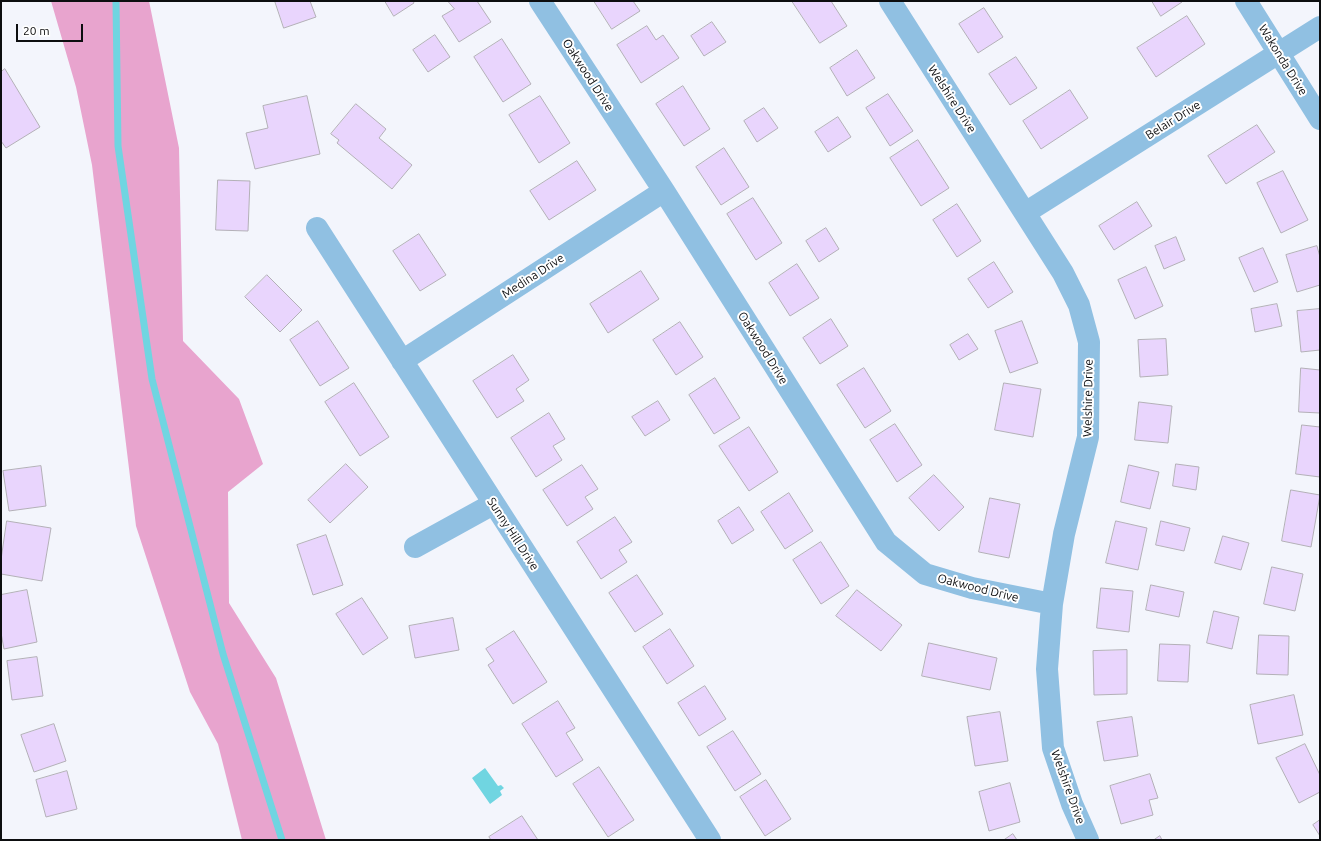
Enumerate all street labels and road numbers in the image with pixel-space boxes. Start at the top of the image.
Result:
street label: Wakonda Drive [1255,22,1311,98]
street label: Oakwood Drive [559,36,617,114]
street label: Welshire Drive [925,62,979,136]
street label: Belair Drive [1143,97,1203,143]
street label: Medina Drive [499,251,567,301]
street label: Oakwood Drive [735,309,791,387]
street label: Welshire Drive [1080,359,1096,437]
street label: Sunny Hill Drive [484,495,542,573]
street label: Oakwood Drive [936,571,1020,605]
street label: Welshire Drive [1048,748,1088,826]

